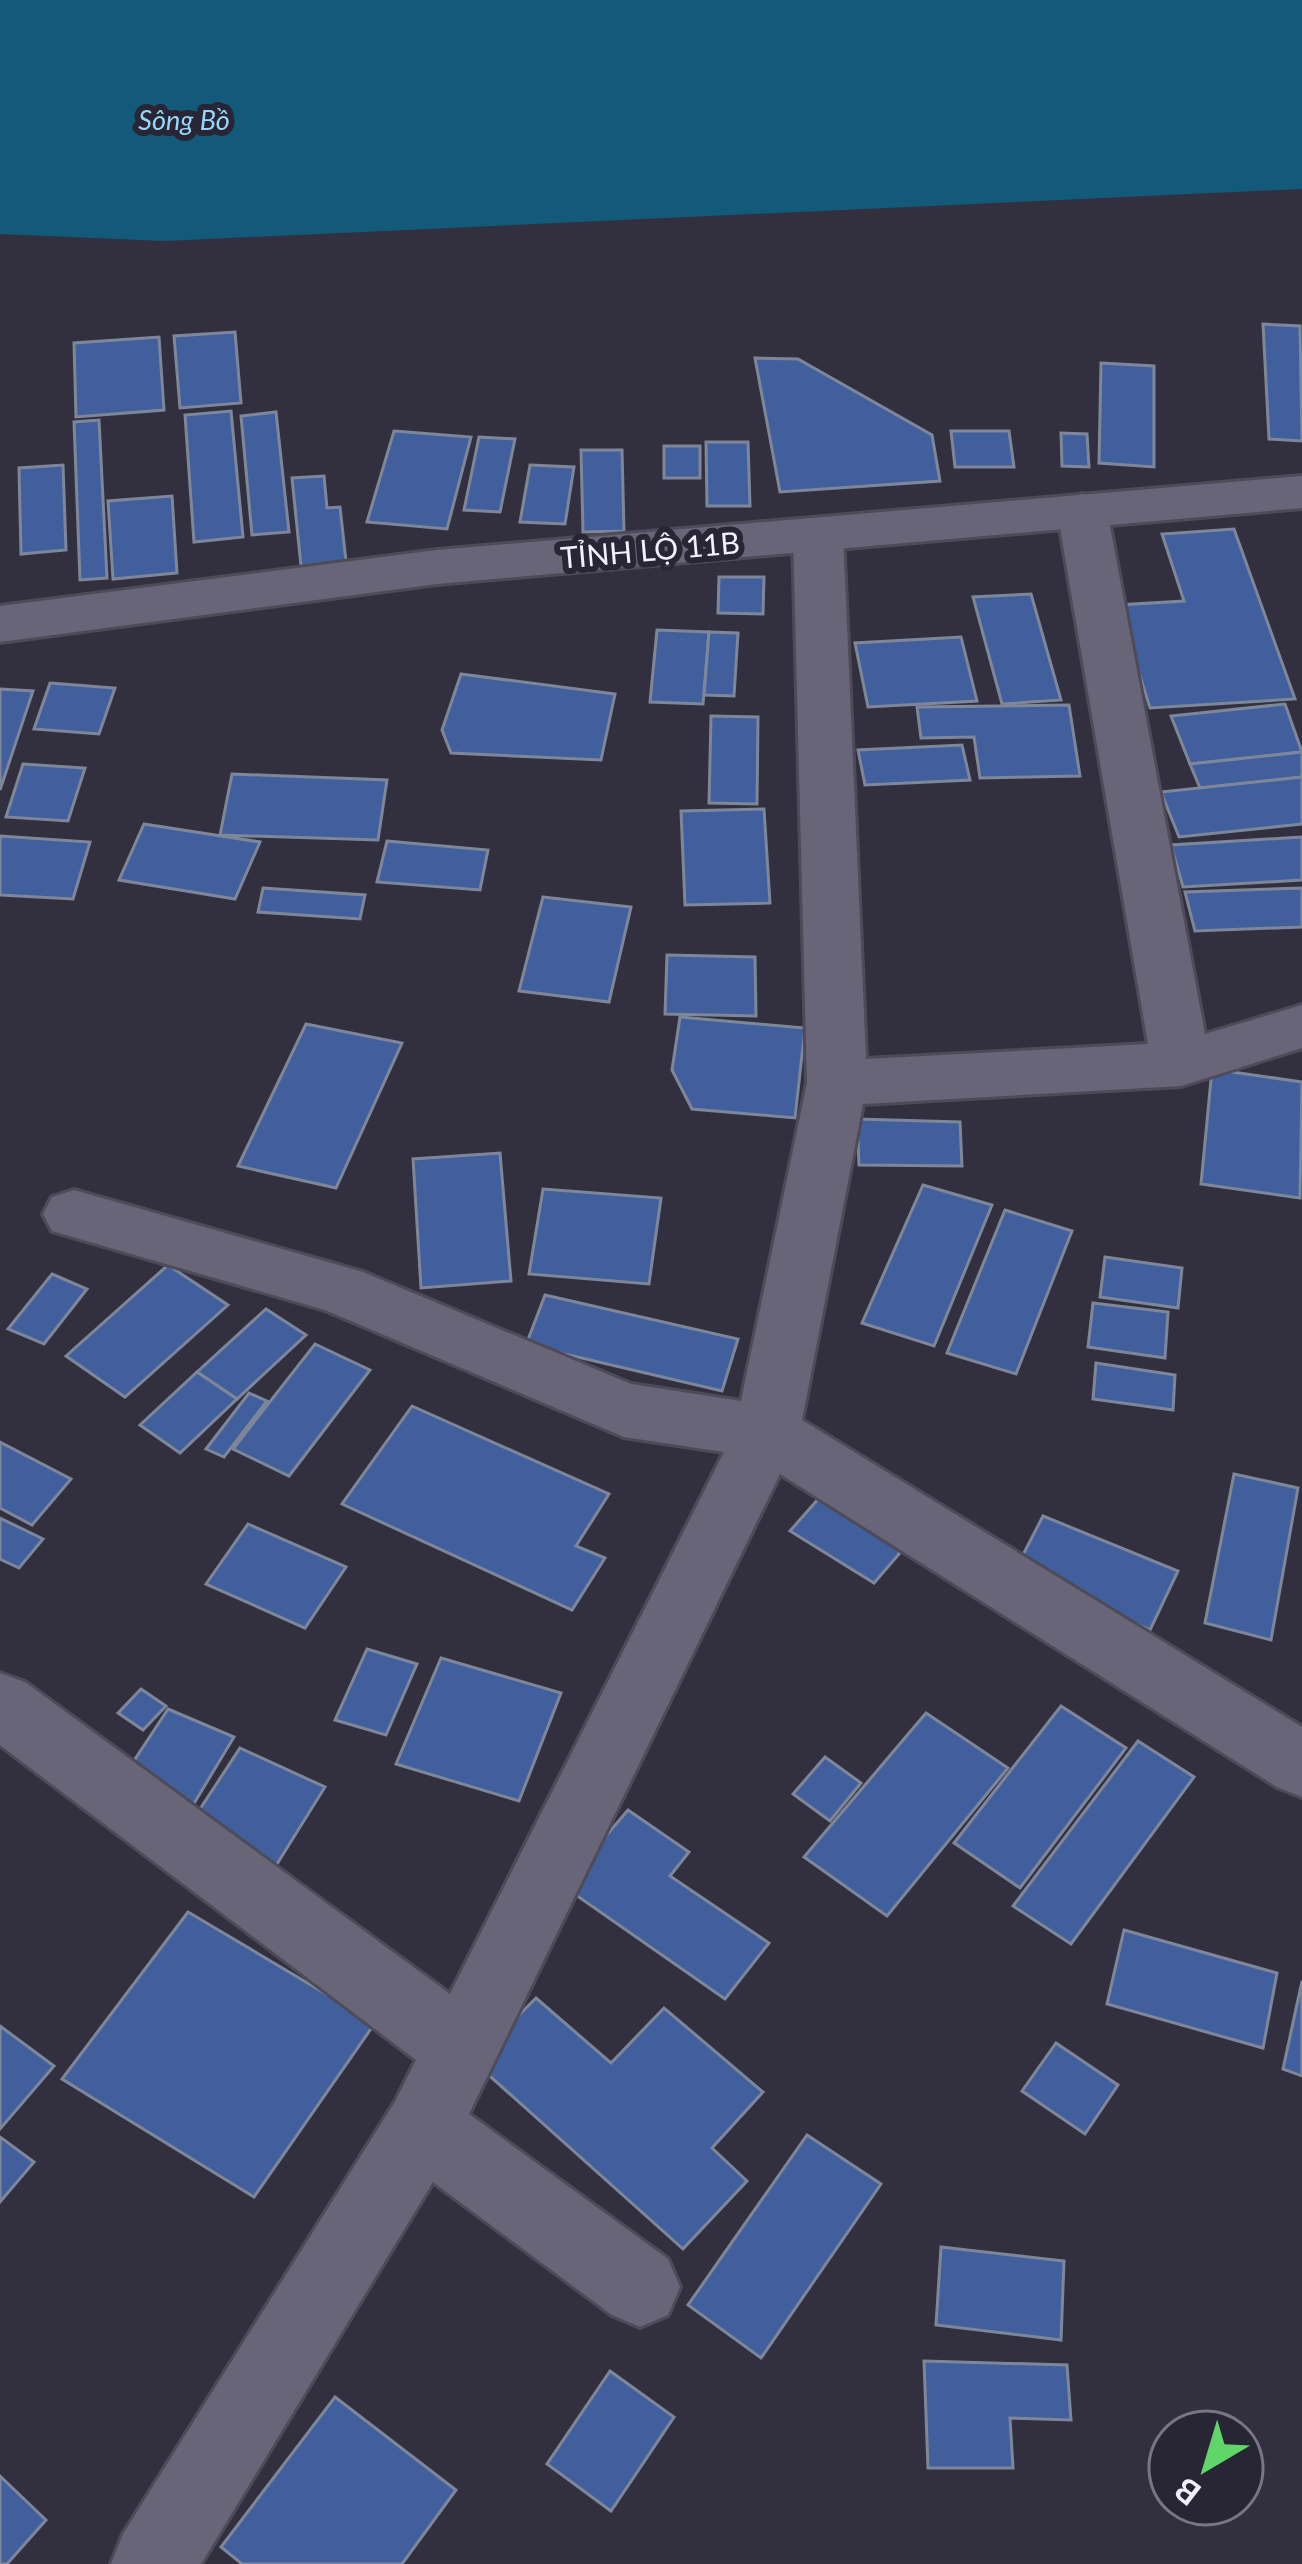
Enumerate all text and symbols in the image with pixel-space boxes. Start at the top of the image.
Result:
water label: Sông Bồ [138,103,230,136]
street label: TỈNH LỘ 11B [559,523,741,575]
north arrow [1146,2408,1266,2528]
text: B [1166,2470,1208,2515]

